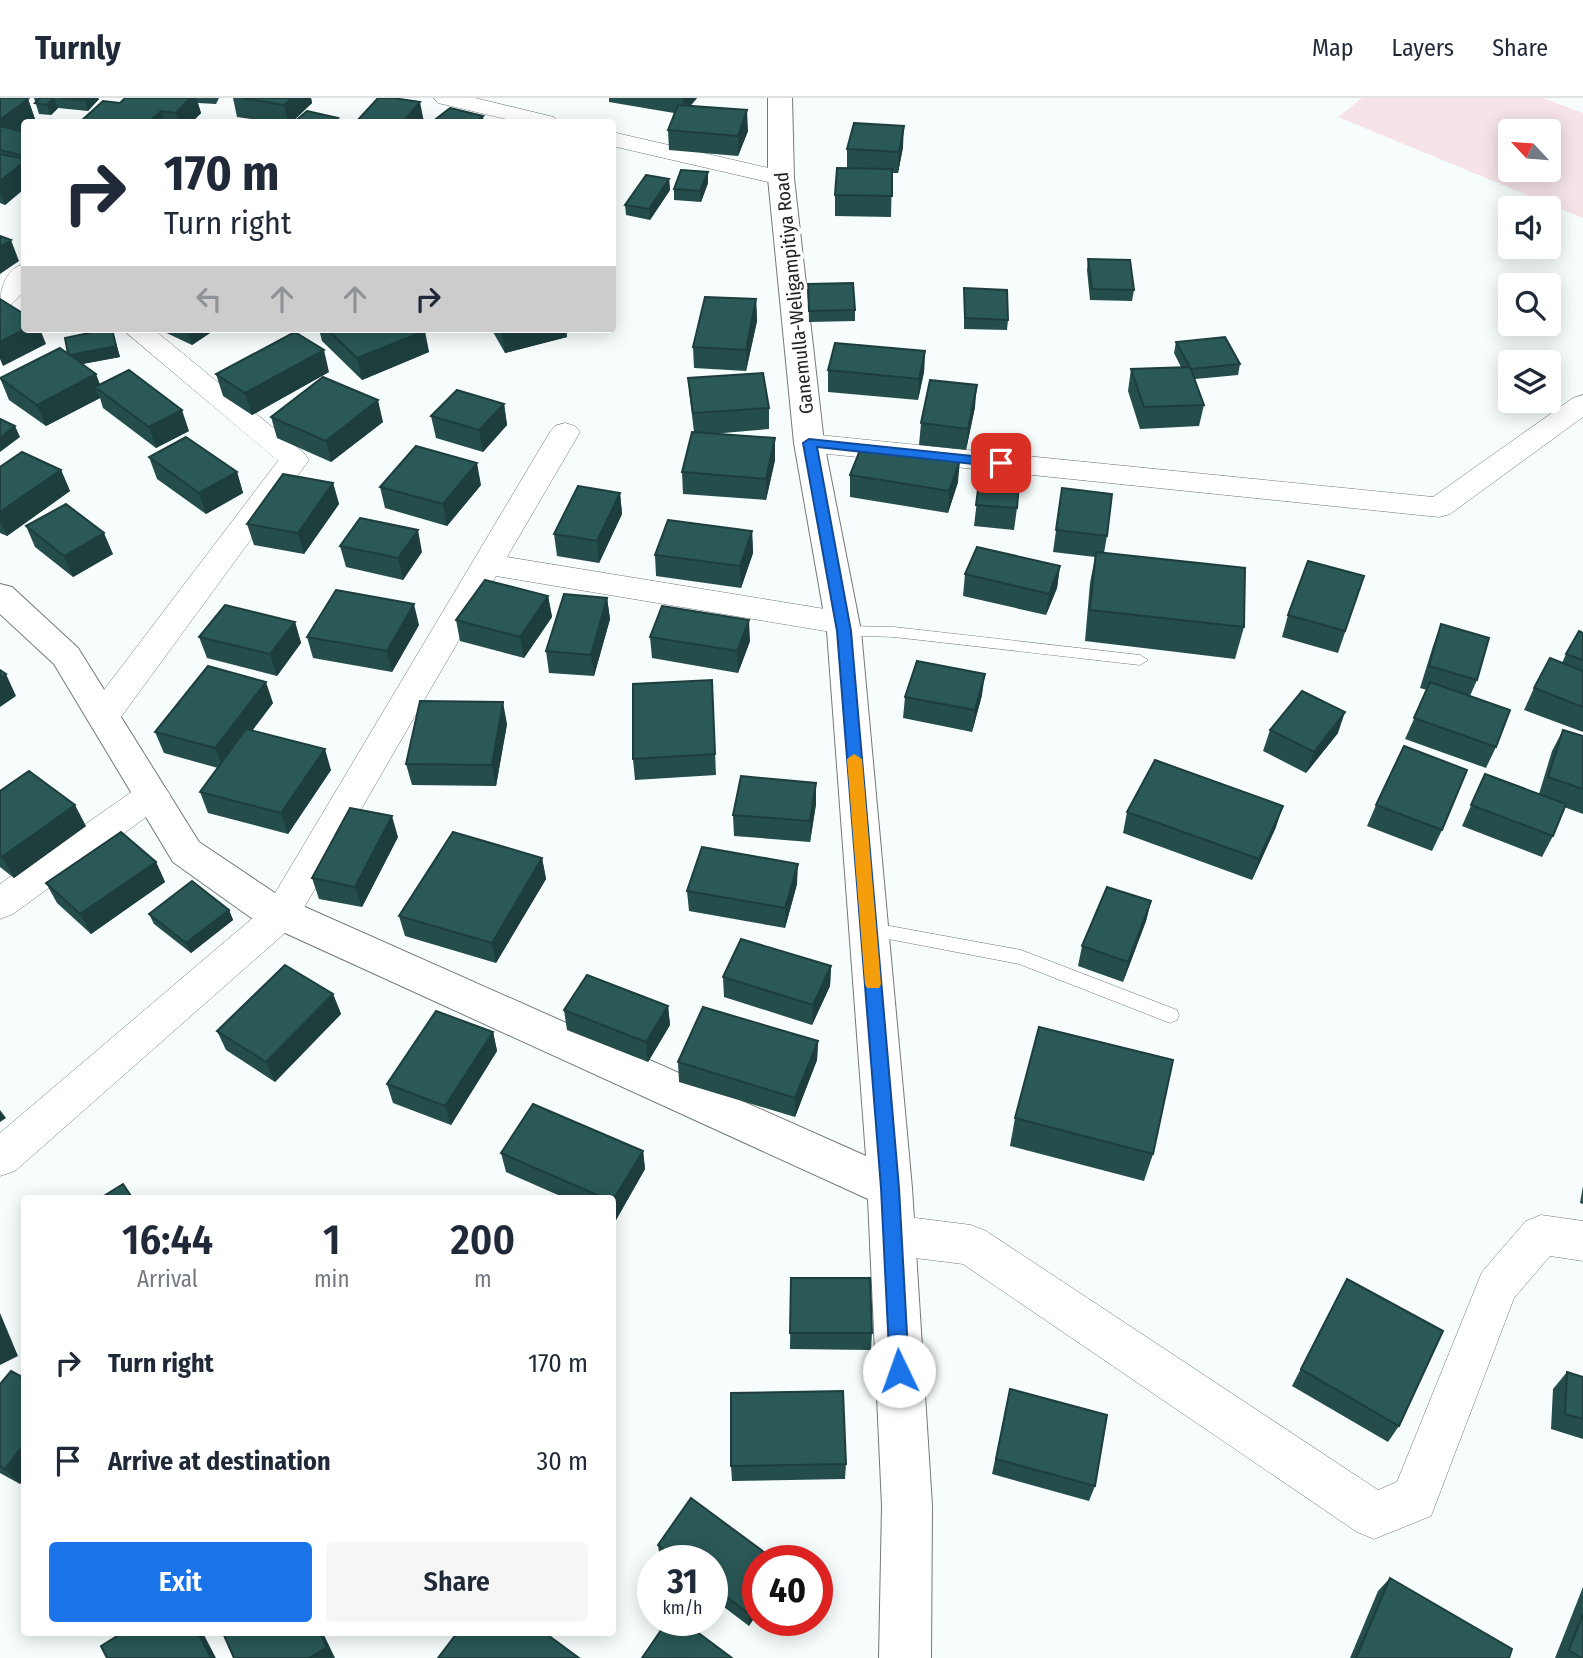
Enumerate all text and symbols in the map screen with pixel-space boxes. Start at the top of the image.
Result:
text: Turnly [35,28,121,68]
text: Map [1312,34,1354,62]
text: Layers [1392,34,1454,62]
text: Share [1492,34,1548,62]
north arrow [1498,119,1561,182]
map controls [1498,119,1561,413]
text: 170 m [164,144,280,203]
icon: right [49,147,140,238]
street label: Ganemulla-Weligampitiya Road [770,171,818,415]
button: sound [1498,196,1561,259]
text: Turn right [164,204,291,242]
button: search [1498,273,1561,336]
icon: left [190,280,228,318]
icon: ahead [263,280,301,318]
icon: ahead [336,280,374,318]
icon: right [409,280,447,318]
button: layers [1498,350,1561,413]
pin [971,433,1031,493]
icon: arrive [982,444,1020,482]
text: 16:44 [122,1215,213,1265]
text: 1 [323,1215,340,1265]
text: 200 [450,1215,515,1265]
text: Arrival [137,1265,198,1293]
text: min [314,1265,350,1293]
text: m [474,1265,492,1293]
position arrow [862,1334,936,1408]
icon: right [49,1344,87,1382]
text: Turn right [108,1348,214,1379]
text: 170 m [528,1348,588,1379]
icon: arrive [49,1442,87,1480]
text: Arrive at destination [108,1446,331,1477]
text: 30 m [537,1446,588,1477]
button: Exit [49,1542,312,1622]
button: Share [326,1542,588,1622]
speed limit sign: 40 [742,1545,833,1636]
text: 31 [667,1560,698,1602]
text: km/h [662,1597,703,1619]

